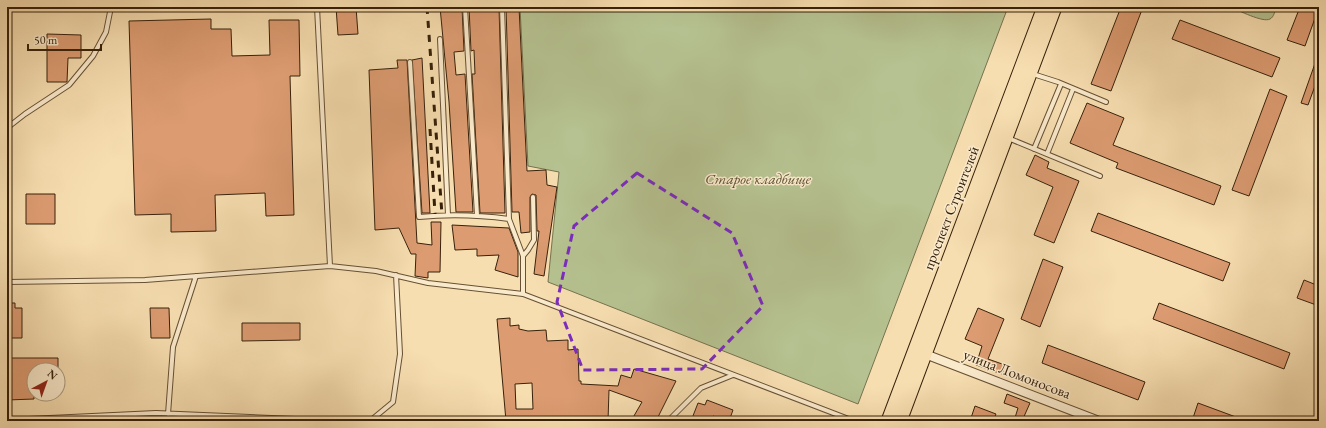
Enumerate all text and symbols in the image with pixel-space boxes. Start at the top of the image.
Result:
scale bar [28,26,101,52]
text: 50 m [34,32,58,48]
street label: проспект Строителей [918,143,983,273]
park label: Старое кладбище [705,169,812,188]
street label: улица Ломоносова [961,344,1074,403]
north arrow [26,362,66,402]
text: N [45,366,61,383]

